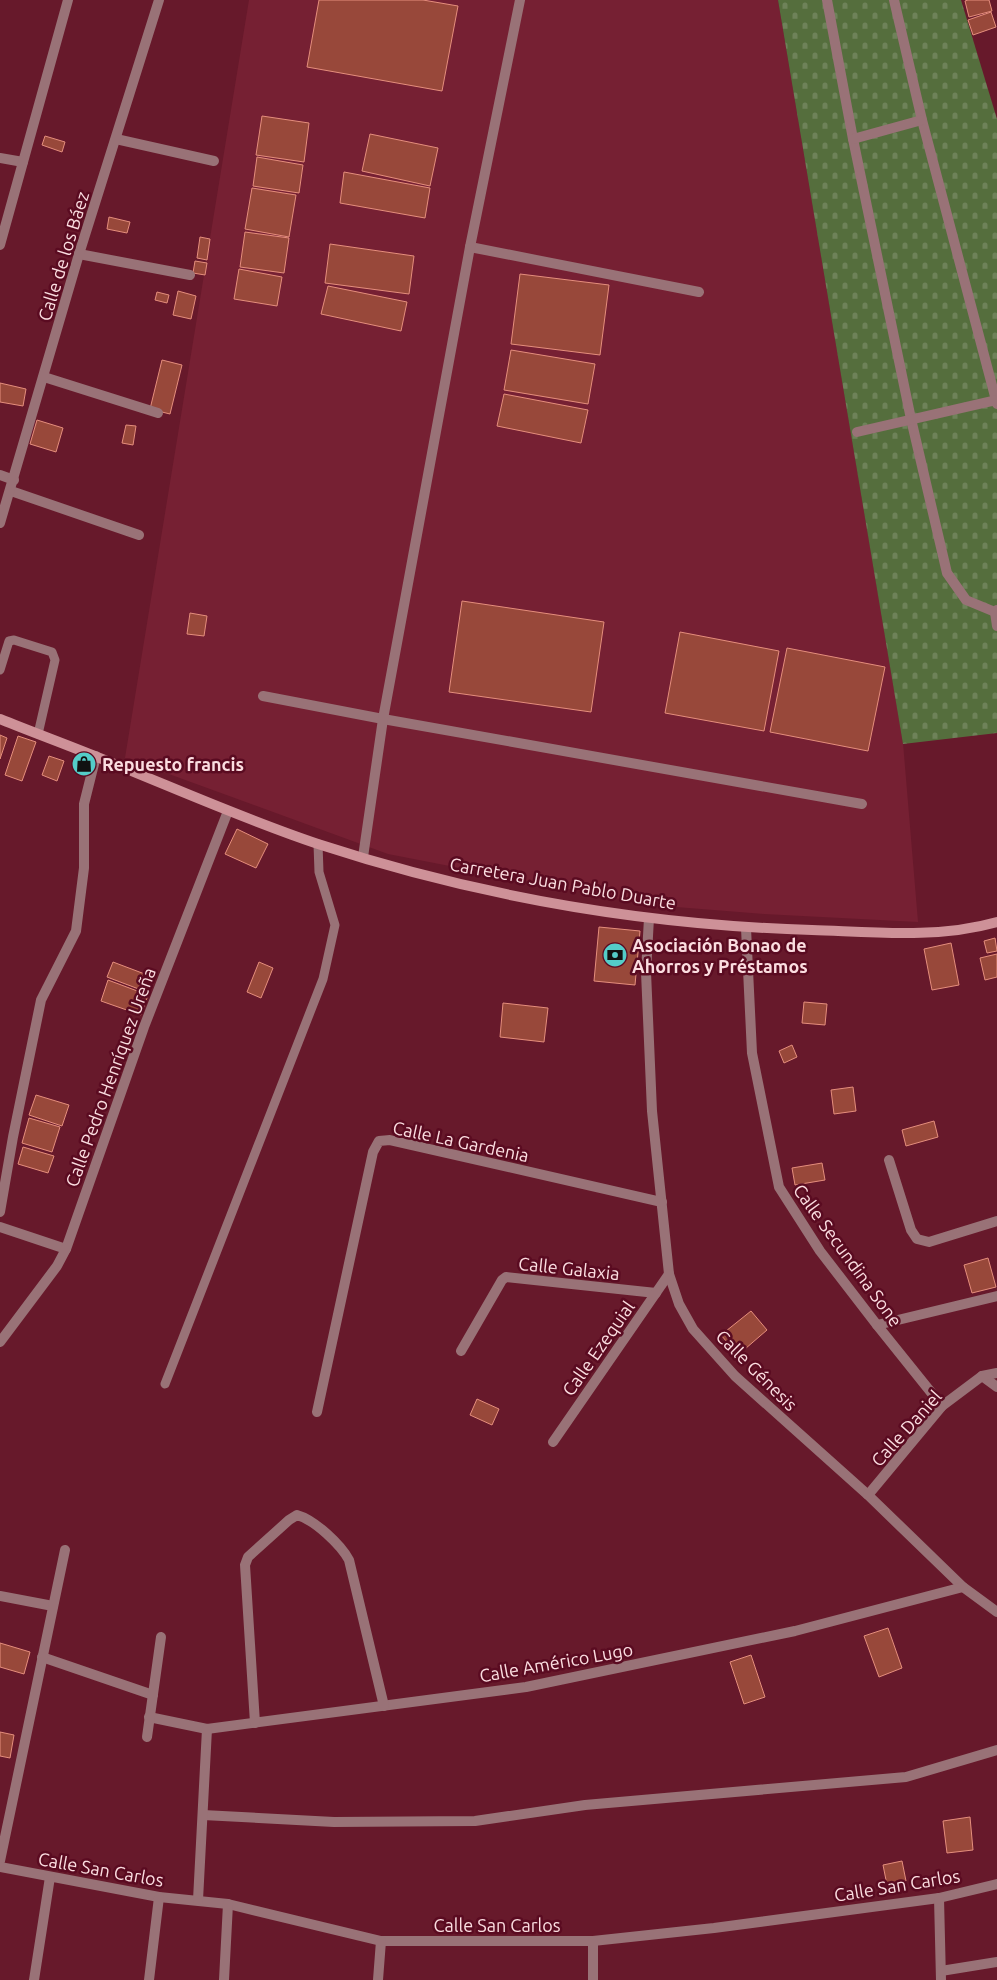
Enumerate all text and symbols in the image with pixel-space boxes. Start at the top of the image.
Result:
street label: Calle de los Báez [34,189,92,323]
shop icon: Repuesto francis [71,751,97,777]
place label: Repuesto francis [102,754,244,774]
street label: Carretera Juan Pablo Duarte [448,853,678,913]
place label: Asociación Bonao de Ahorros y Préstamos [632,935,808,976]
bank icon: Asociación Bonao de Ahorros y Préstamos [602,942,628,968]
street label: Calle Pedro Henríquez Ureña [61,965,159,1189]
street label: Calle La Gardenia [391,1117,531,1165]
street label: Calle Secundina Sone [790,1180,906,1330]
street label: Calle Galaxia [517,1253,621,1283]
street label: Calle Ezequial [558,1297,638,1399]
street label: Calle Génesis [712,1325,802,1415]
street label: Calle Daniel [867,1386,945,1470]
street label: Calle Américo Lugo [478,1639,634,1685]
street label: Calle San Carlos [37,1848,165,1890]
street label: Calle San Carlos [833,1865,962,1905]
street label: Calle San Carlos [433,1915,561,1935]

